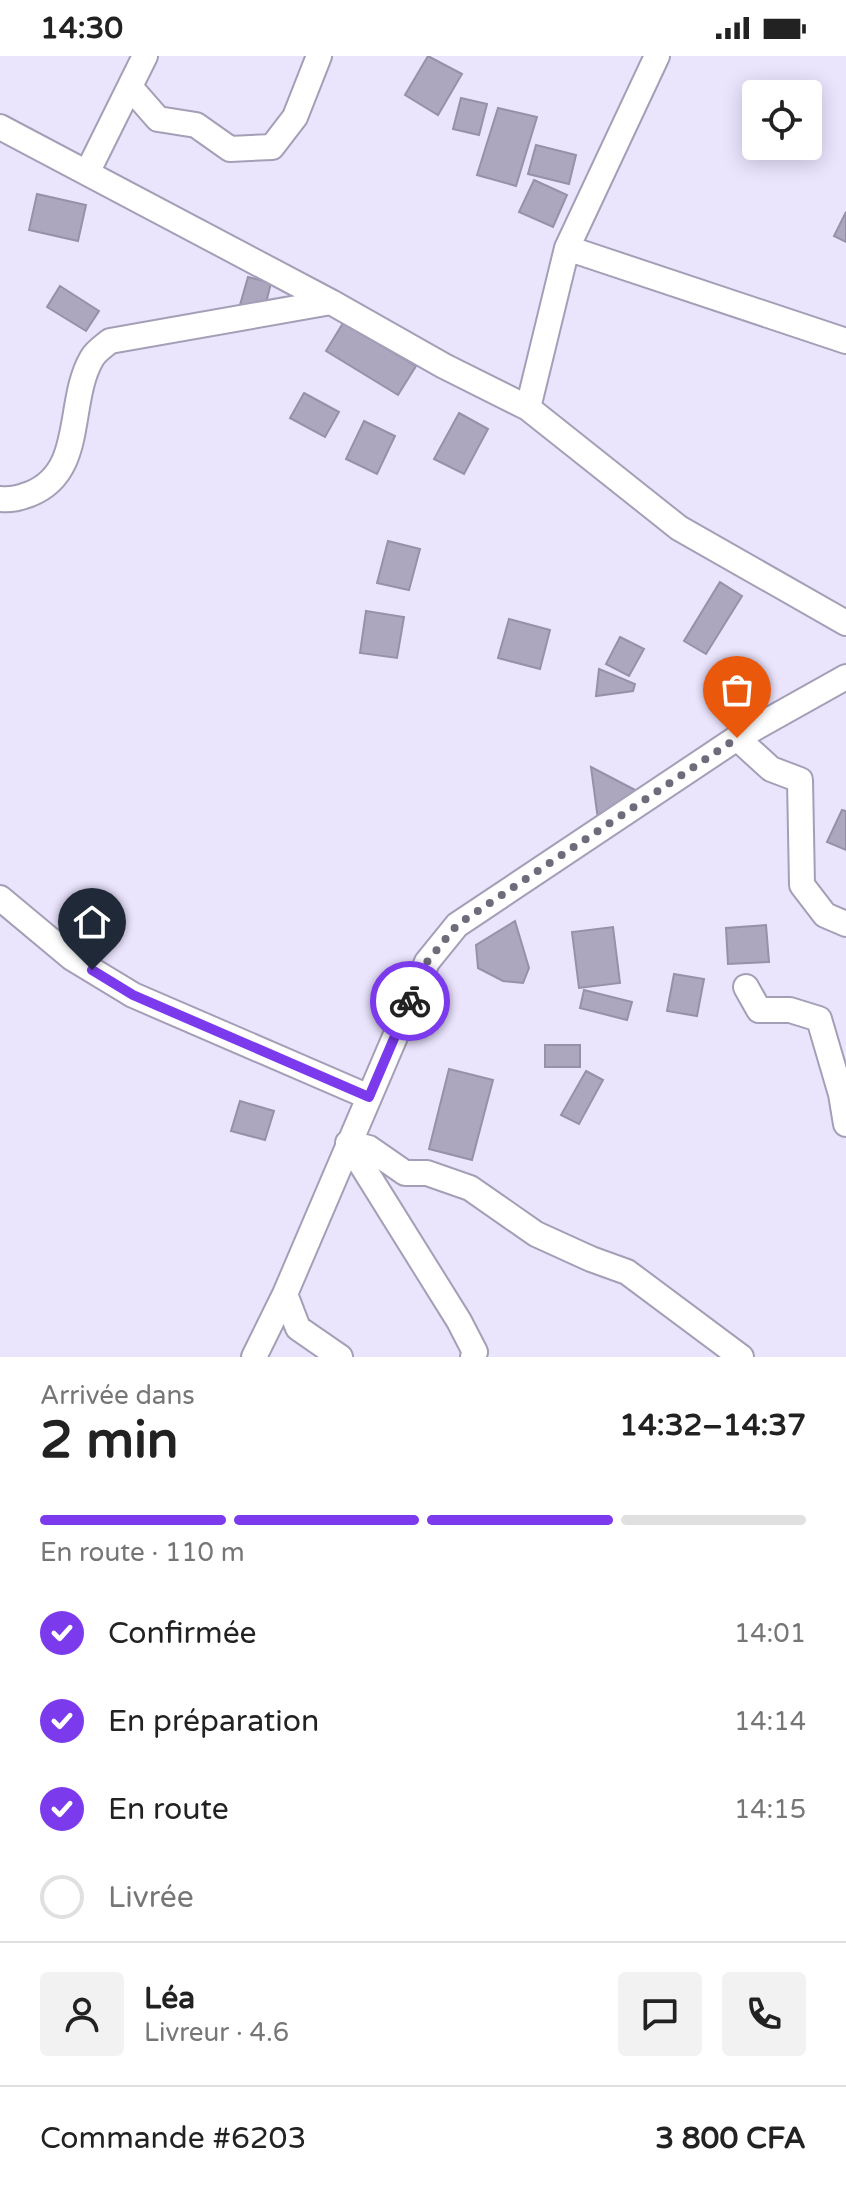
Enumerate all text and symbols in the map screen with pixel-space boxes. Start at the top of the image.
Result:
text: 14:30 [40,10,123,47]
map controls [742,80,822,160]
button: locate [742,80,822,160]
pin [703,656,771,738]
icon: bag [715,668,759,712]
pin [58,888,126,970]
icon: home [70,900,114,944]
courier [370,961,450,1041]
icon: bike [388,979,432,1023]
text: Arrivée dans [40,1380,195,1411]
text: 14:32–14:37 [619,1407,806,1444]
text: 2 min [40,1409,179,1472]
text: En route · 110 m [40,1537,245,1568]
icon: check [40,1611,84,1655]
text: Confirmée [108,1615,257,1652]
text: 14:01 [734,1618,806,1649]
icon: check [40,1699,84,1743]
text: En préparation [108,1703,319,1740]
text: 14:14 [734,1706,806,1737]
icon: check [40,1787,84,1831]
text: En route [108,1791,229,1828]
text: 14:15 [734,1794,806,1825]
text: Livrée [108,1879,194,1916]
button: person [40,1972,124,2056]
button: chat [618,1972,702,2056]
button: phone [722,1972,806,2056]
text: Léa [144,1980,195,2017]
text: Livreur · 4.6 [144,2017,289,2048]
text: Commande #6203 [40,2120,306,2157]
text: 3 800 CFA [655,2120,806,2157]

